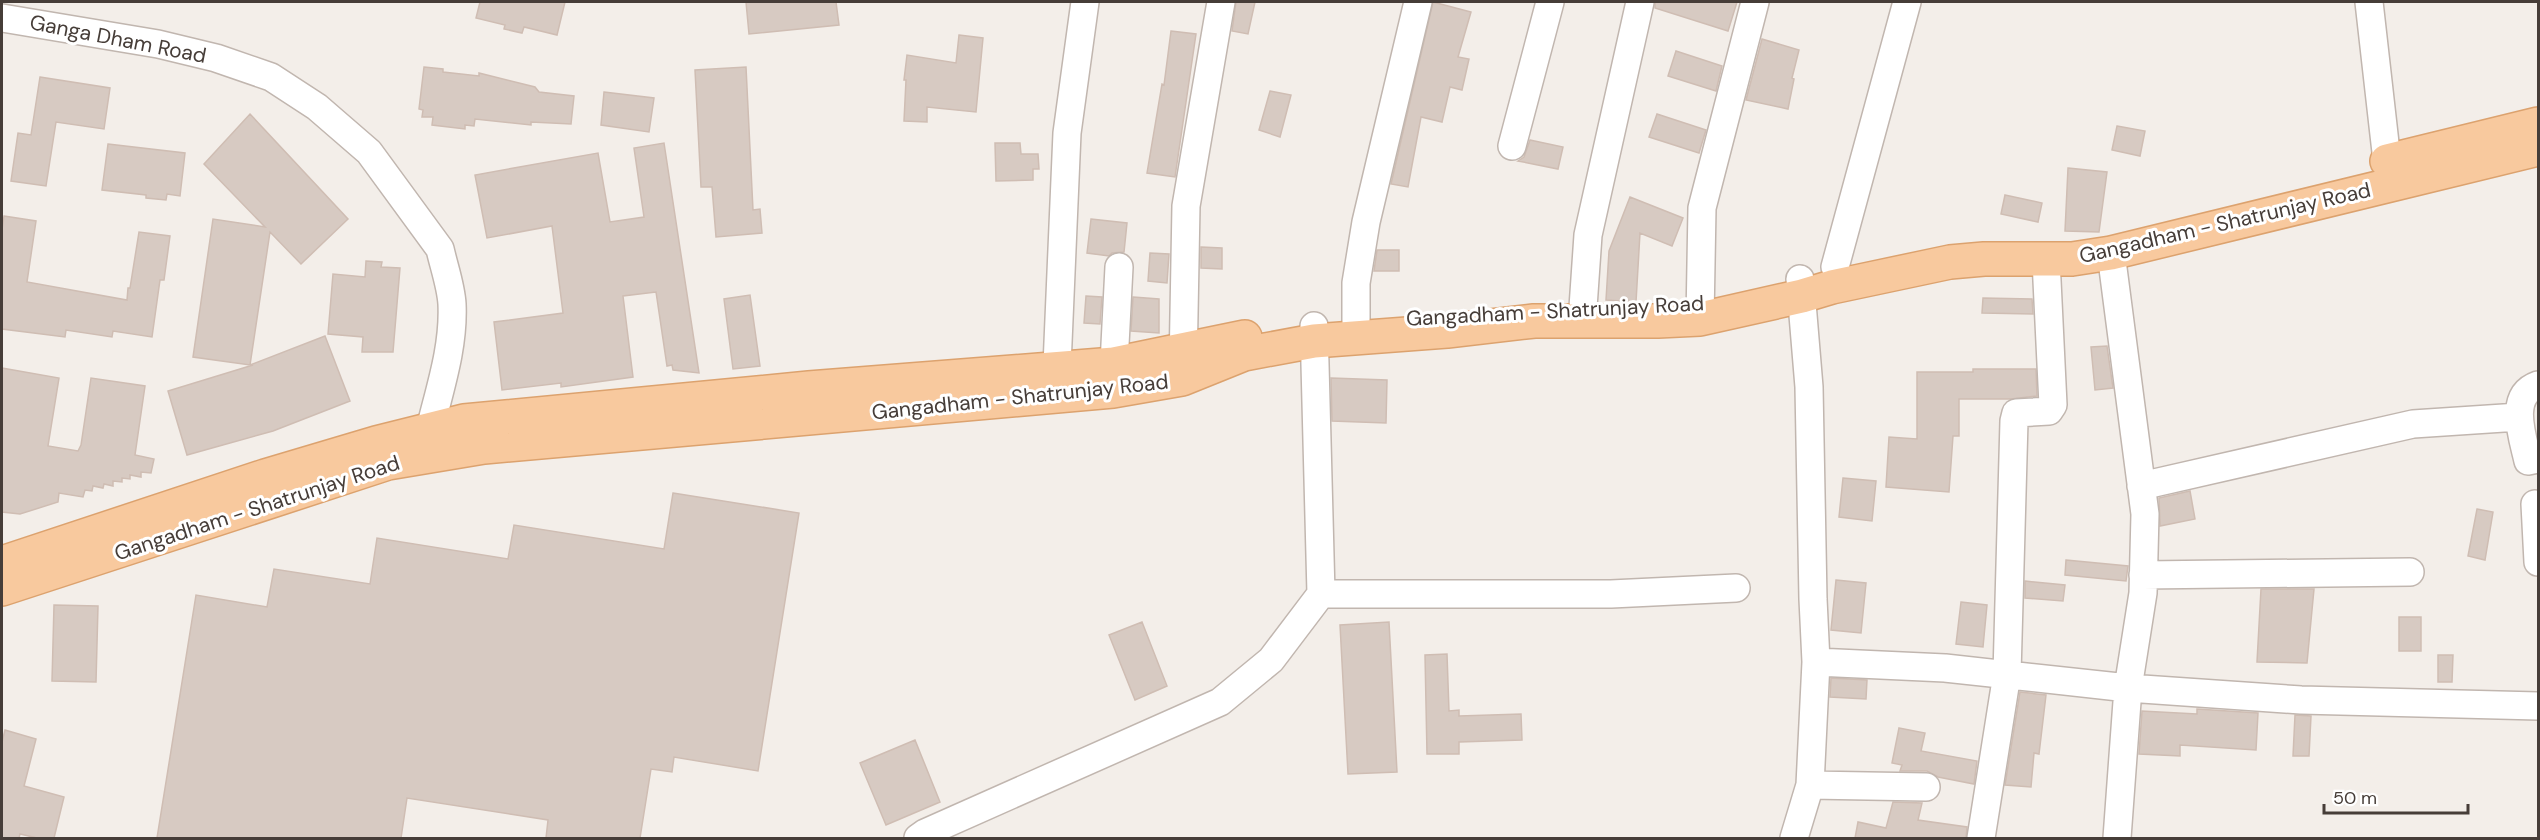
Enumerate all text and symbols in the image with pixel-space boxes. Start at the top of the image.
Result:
street label: Ganga Dham Road [27,8,209,70]
street label: Gangadham - Shatrunjay Road [2077,176,2373,270]
street label: Gangadham - Shatrunjay Road [1405,289,1705,333]
street label: Gangadham - Shatrunjay Road [870,367,1170,427]
street label: Gangadham - Shatrunjay Road [111,449,403,567]
scale bar [2324,777,2468,815]
text: 50 m [2333,786,2377,810]

